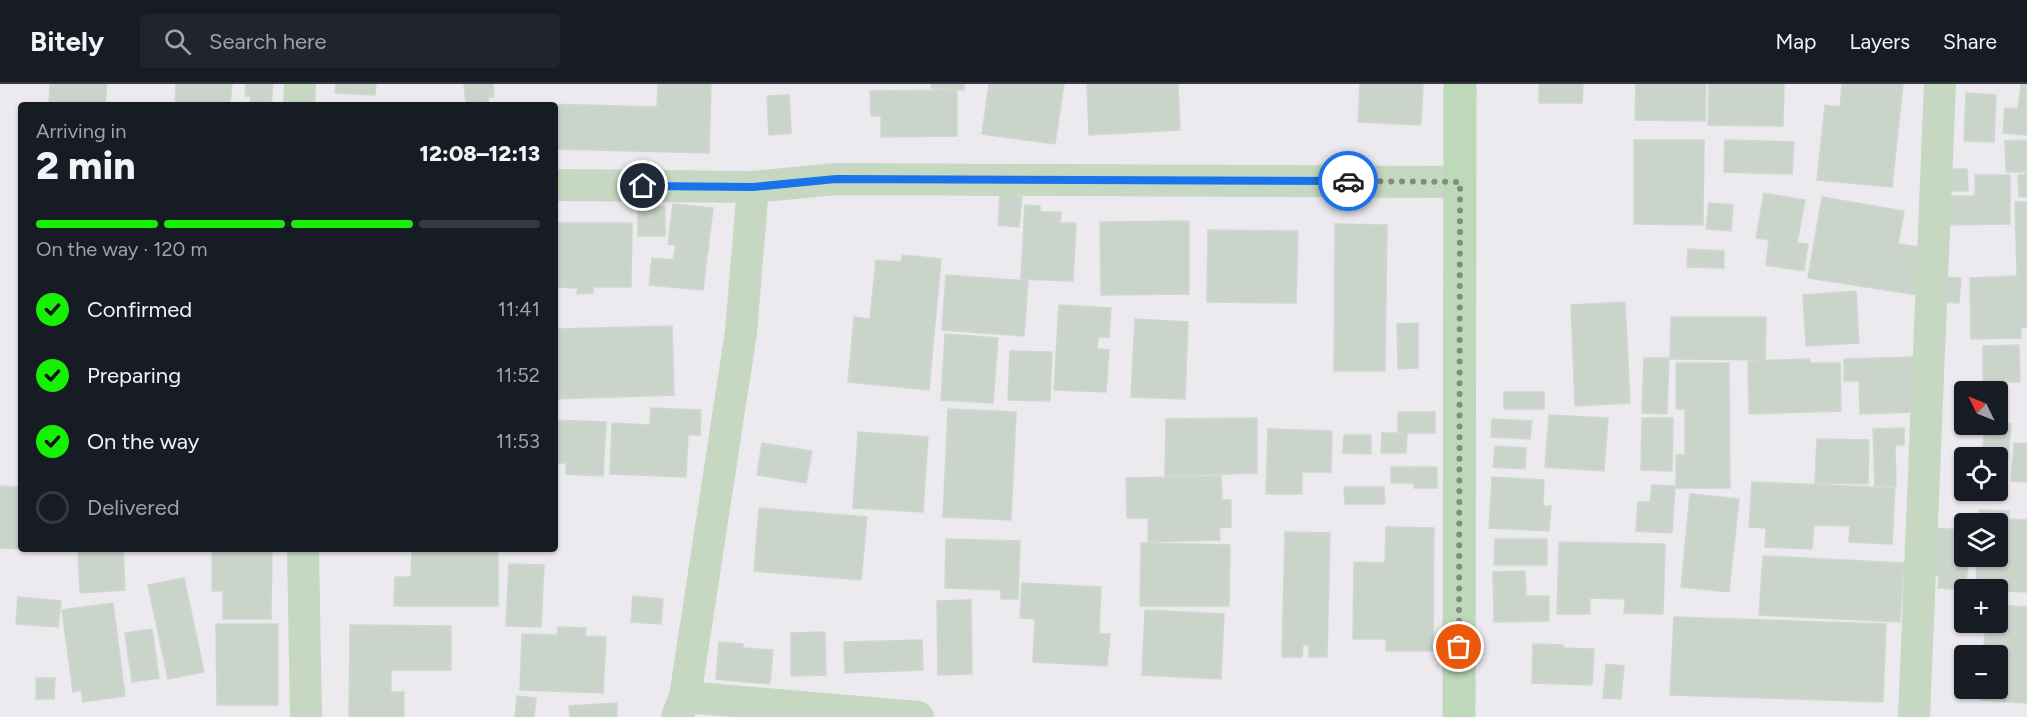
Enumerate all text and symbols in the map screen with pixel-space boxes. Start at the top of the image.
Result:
search box [140,14,560,68]
text: Bitely [30,24,104,58]
icon: search [161,25,194,58]
text: Search here [209,28,327,55]
text: Map [1776,29,1816,54]
text: Layers [1849,29,1910,54]
text: Share [1943,29,1997,54]
text: Arriving in [36,119,126,143]
text: 12:08–12:13 [420,140,540,167]
text: 2 min [36,142,136,189]
courier [1318,151,1378,211]
pin [617,160,668,211]
icon: car [1332,165,1365,198]
icon: home [626,169,659,202]
text: On the way · 120 m [36,237,207,261]
icon: check [36,293,69,326]
text: Confirmed [87,296,192,323]
text: 11:41 [498,297,540,321]
icon: check [36,359,69,392]
text: Preparing [87,362,181,389]
text: 11:52 [496,363,540,387]
north arrow [1954,381,2008,435]
map controls [1954,381,2008,699]
icon: check [36,425,69,458]
text: On the way [87,428,199,455]
text: 11:53 [496,429,540,453]
button: locate [1954,447,2008,501]
text: Delivered [87,494,180,521]
button: layers [1954,513,2008,567]
button: + [1954,579,2008,633]
pin [1433,621,1484,672]
icon: bag [1442,630,1475,663]
button: − [1954,645,2008,699]

